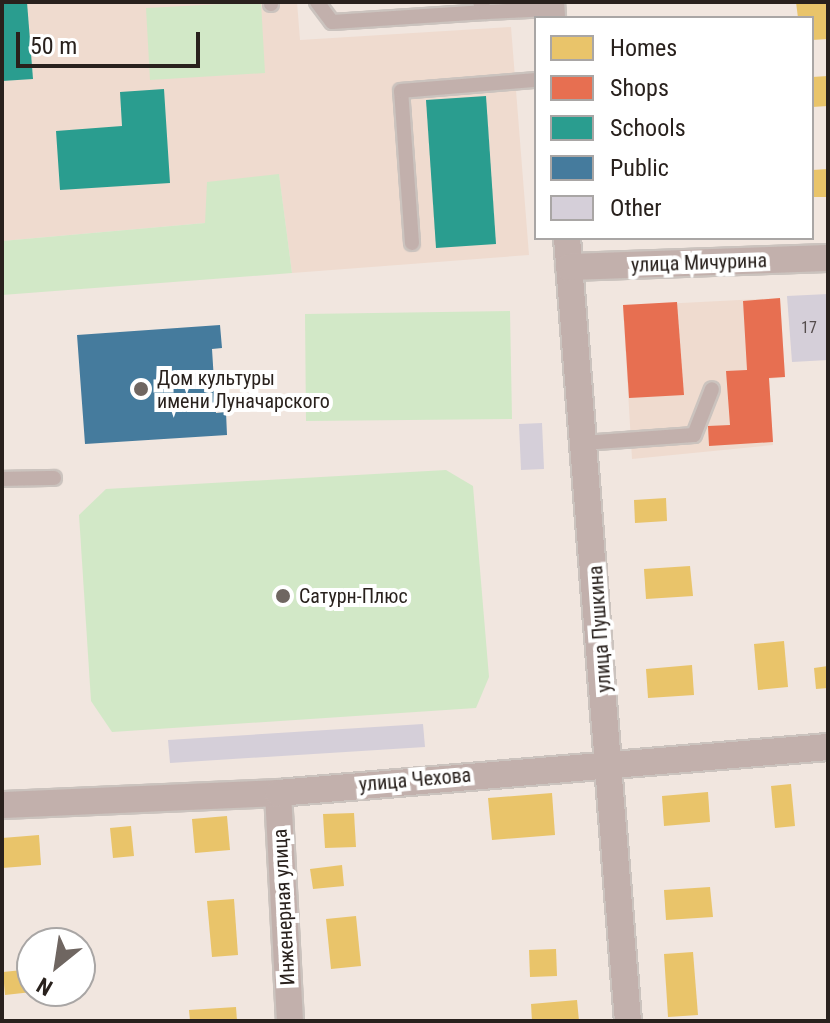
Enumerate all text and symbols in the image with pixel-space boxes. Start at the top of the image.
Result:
scale bar [20,16,204,66]
legend [534,16,814,240]
text: 50 m [30,32,77,60]
text: Homes [610,34,677,62]
text: Shops [610,74,669,102]
text: Schools [610,114,686,142]
text: Public [610,154,669,182]
text: Other [610,194,662,222]
street label: улица Мичурина [631,249,767,277]
house number: 17 [801,318,817,338]
place label: Дом культуры имени Луначарского [157,366,330,413]
marker: Дом культуры имени Луначарского [132,380,150,398]
street label: улица Пушкина [584,565,616,693]
place label: Сатурн-Плюс [299,584,408,608]
marker: Сатурн-Плюс [274,587,292,605]
street label: улица Чехова [358,763,472,797]
street label: Инженерная улица [268,828,300,986]
north arrow [16,927,96,1007]
text: N [33,972,57,1001]

